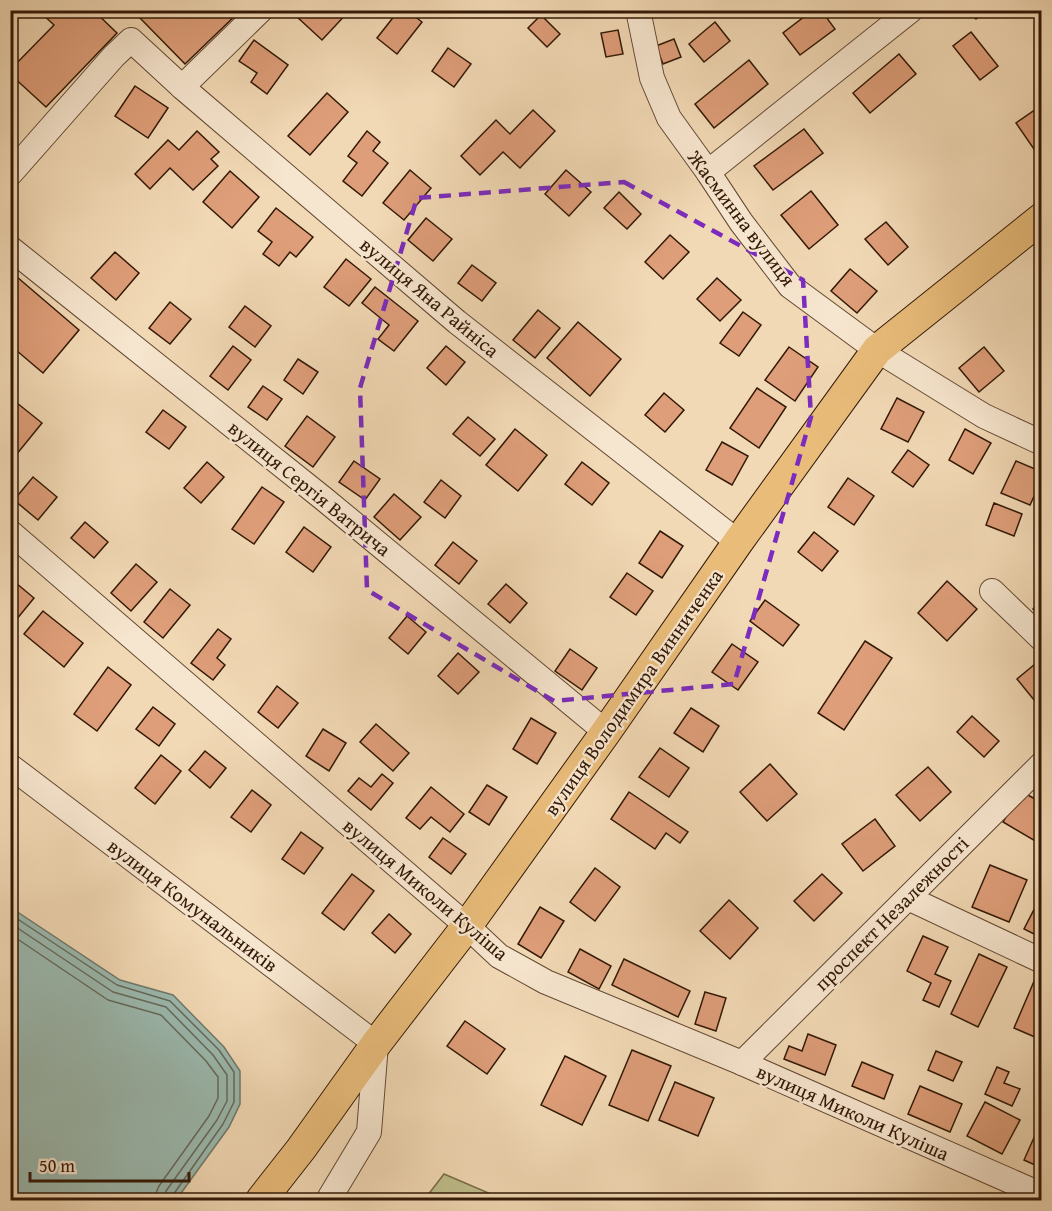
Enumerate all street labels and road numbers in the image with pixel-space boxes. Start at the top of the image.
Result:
street label: Жасминна вулиця [681,143,803,292]
street label: вулиця Яна Райніса [354,230,506,364]
street label: вулиця Сергія Ватрича [222,413,398,563]
street label: вулиця Володимира Винниченка [536,562,730,821]
street label: вулиця Миколи Куліша [337,811,515,967]
street label: проспект Незалежності [807,829,975,997]
street label: вулиця Комунальників [102,831,284,979]
street label: вулиця Миколи Куліша [752,1056,954,1168]

